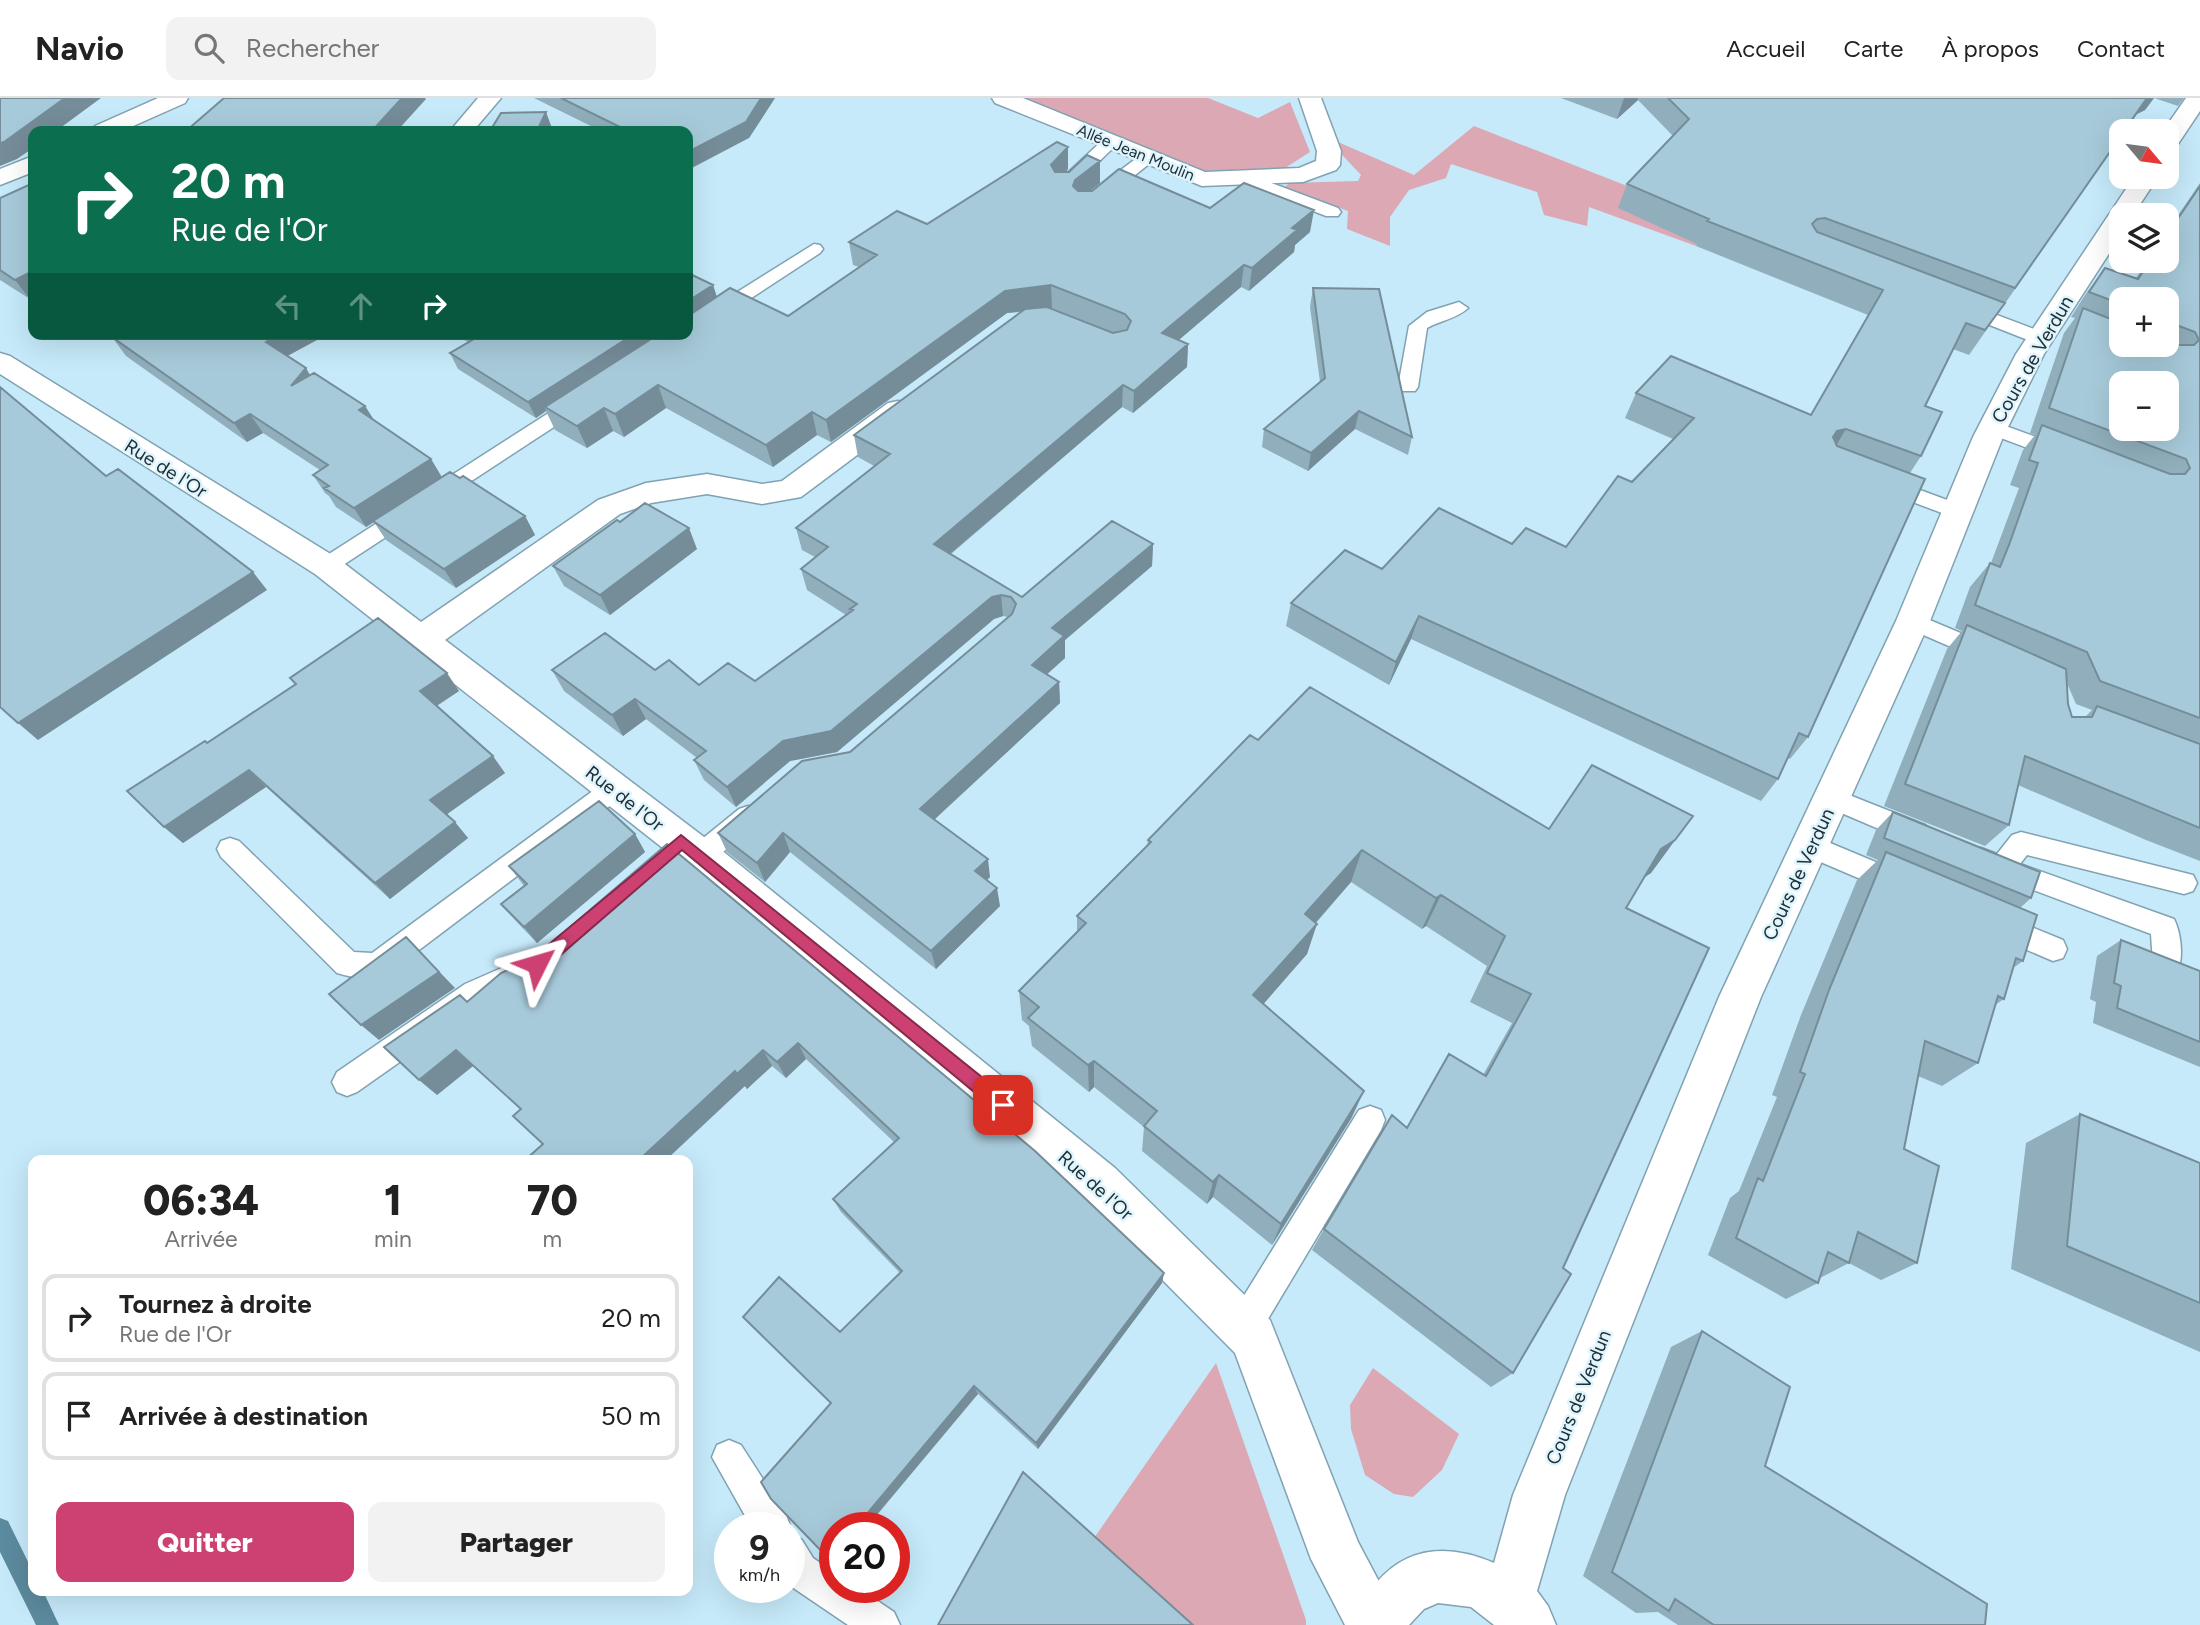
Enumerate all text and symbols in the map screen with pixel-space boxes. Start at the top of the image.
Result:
search box [166,17,656,80]
text: Navio [35,29,124,68]
icon: search [190,29,228,67]
text: Rechercher [246,32,379,64]
text: Accueil [1726,34,1806,63]
text: Carte [1844,34,1903,63]
text: À propos [1941,34,2039,63]
text: Contact [2077,34,2165,63]
north arrow [2109,119,2179,189]
map controls [2109,119,2179,441]
street label: Allée Jean Moulin [1074,120,1197,185]
text: 20 m [171,151,286,210]
icon: right [56,154,147,245]
button: layers [2109,203,2179,273]
text: Rue de l'Or [171,211,327,249]
icon: left [269,287,307,325]
icon: ahead [342,287,380,325]
icon: right [415,287,453,325]
button: + [2109,287,2179,357]
street label: Cours de Verdun [1987,292,2078,427]
button: − [2109,371,2179,441]
street label: Rue de l'Or [120,434,212,503]
street label: Rue de l'Or [581,761,669,836]
street label: Cours de Verdun [1758,805,1839,944]
position arrow [500,927,574,1001]
pin [973,1075,1033,1135]
icon: arrive [984,1086,1022,1124]
street label: Rue de l'Or [1053,1146,1138,1225]
text: 06:34 [143,1175,259,1226]
text: 1 [384,1175,402,1226]
text: 70 [527,1175,578,1226]
text: Arrivée [164,1225,238,1253]
text: min [374,1225,412,1253]
text: m [543,1225,562,1253]
text: Tournez à droite [119,1288,312,1320]
icon: right [60,1299,98,1337]
text: 20 m [601,1302,661,1334]
text: Rue de l'Or [119,1320,231,1348]
street label: Cours de Verdun [1541,1327,1616,1468]
icon: arrive [60,1397,98,1435]
text: Arrivée à destination [119,1400,368,1432]
text: 50 m [601,1400,661,1432]
button: Quitter [56,1502,354,1582]
button: Partager [368,1502,665,1582]
speed limit sign: 20 [819,1512,910,1603]
text: 9 [749,1527,770,1569]
text: km/h [739,1564,780,1586]

